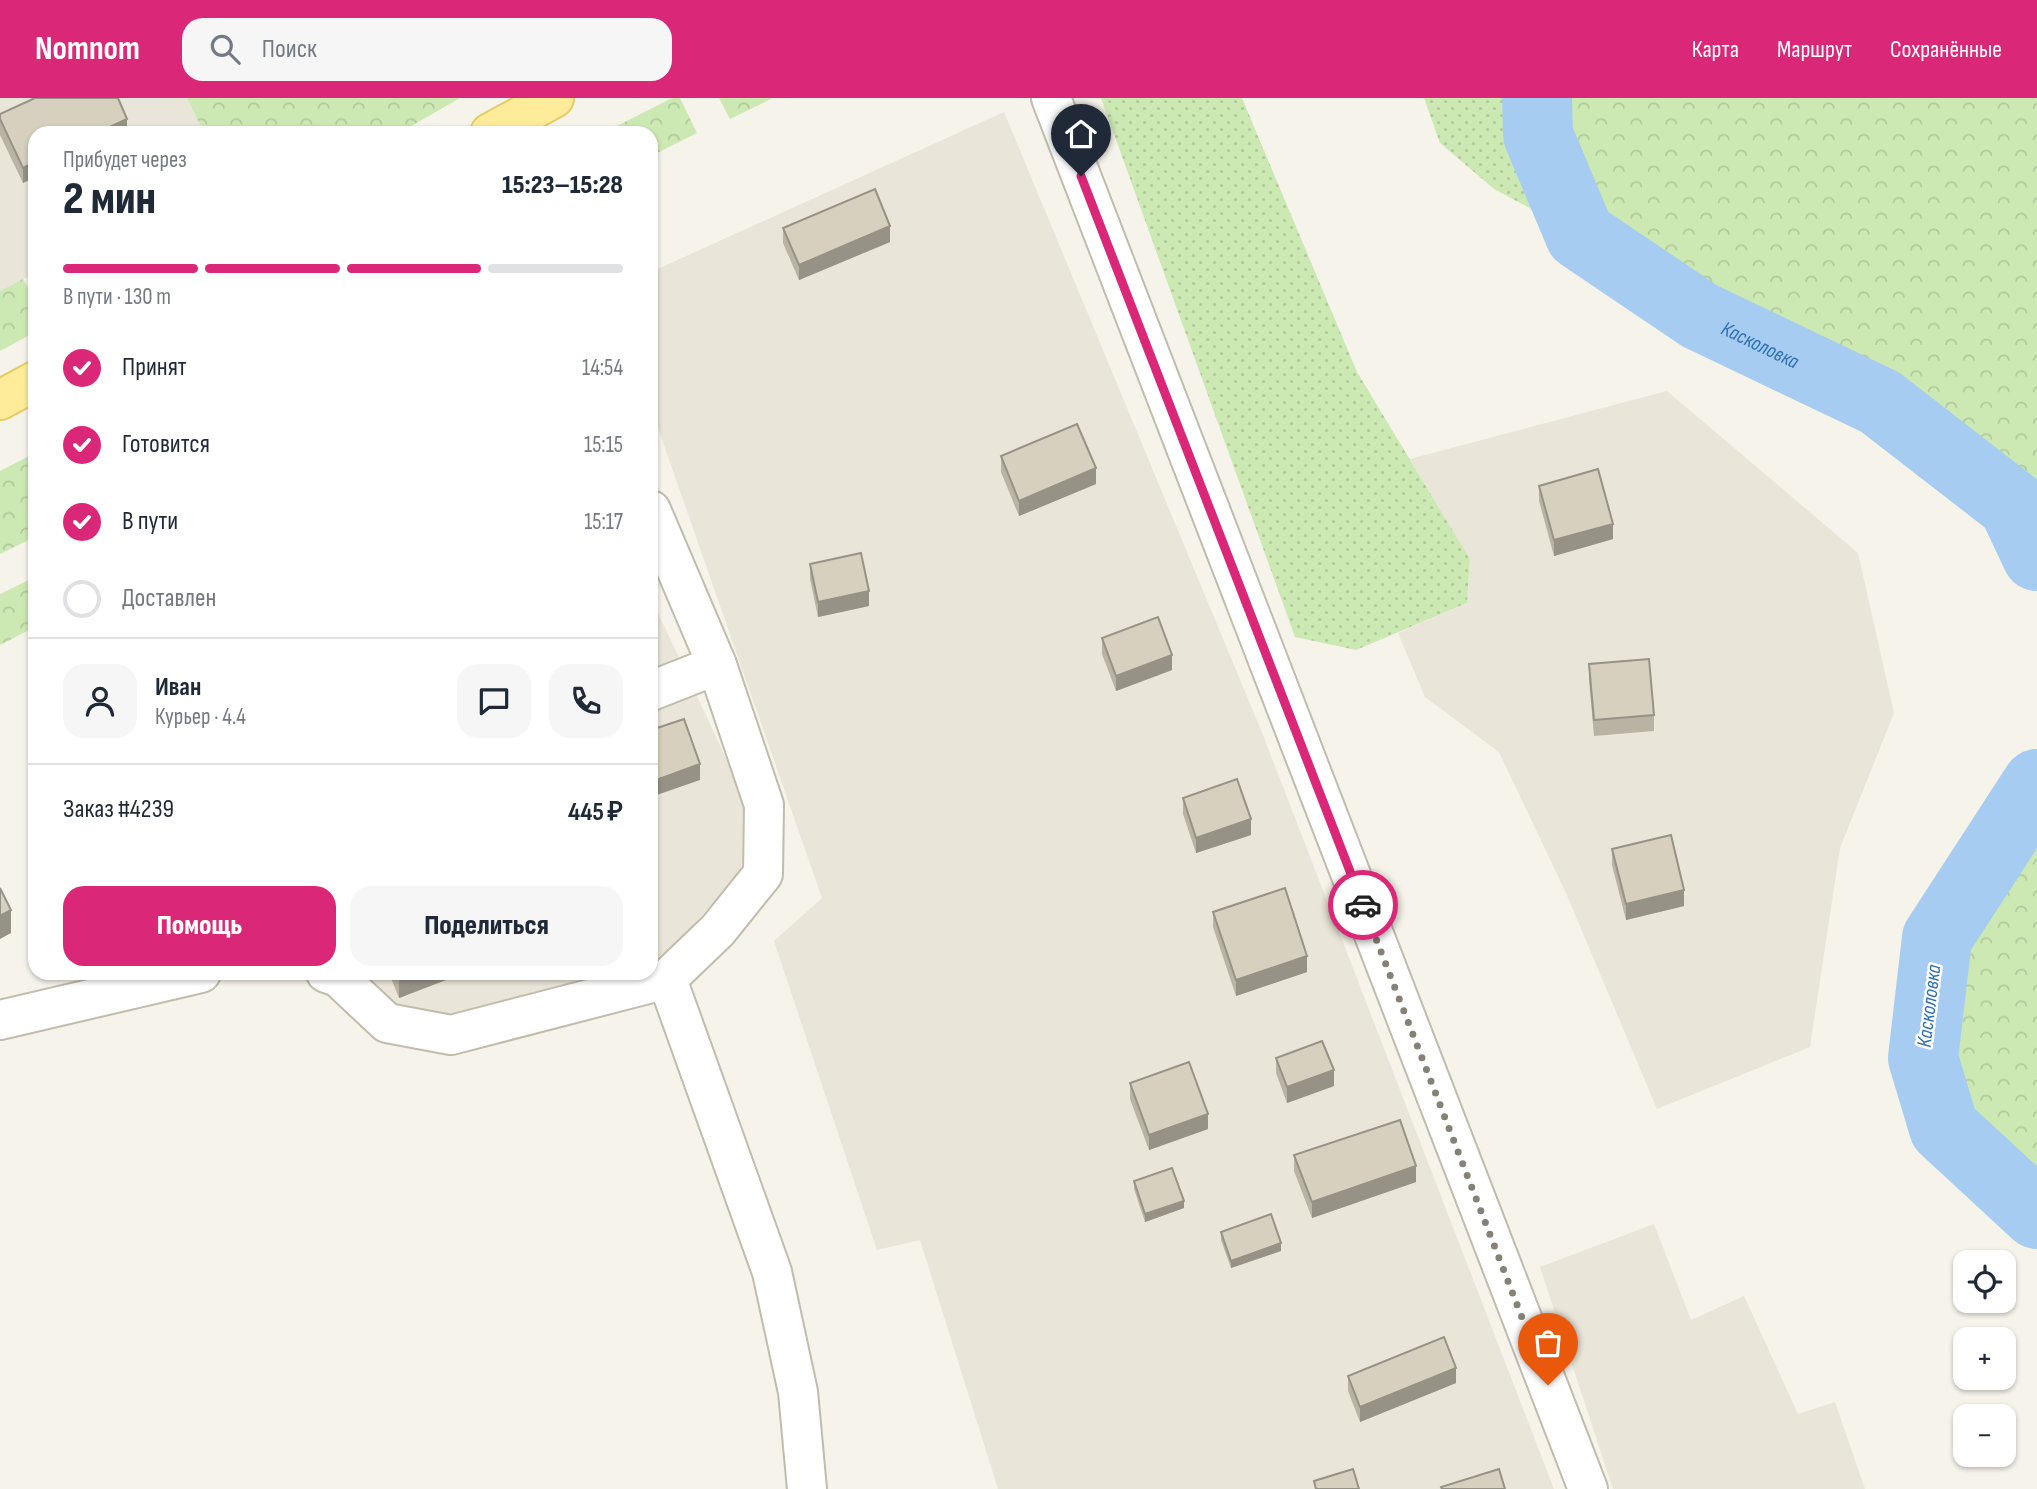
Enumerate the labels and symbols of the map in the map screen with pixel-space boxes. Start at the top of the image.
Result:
pin [1051,104,1111,176]
water label: Касколовка [1717,316,1804,374]
courier [1328,870,1398,940]
water label: Касколовка [1912,963,1947,1049]
pin [1518,1313,1578,1385]

